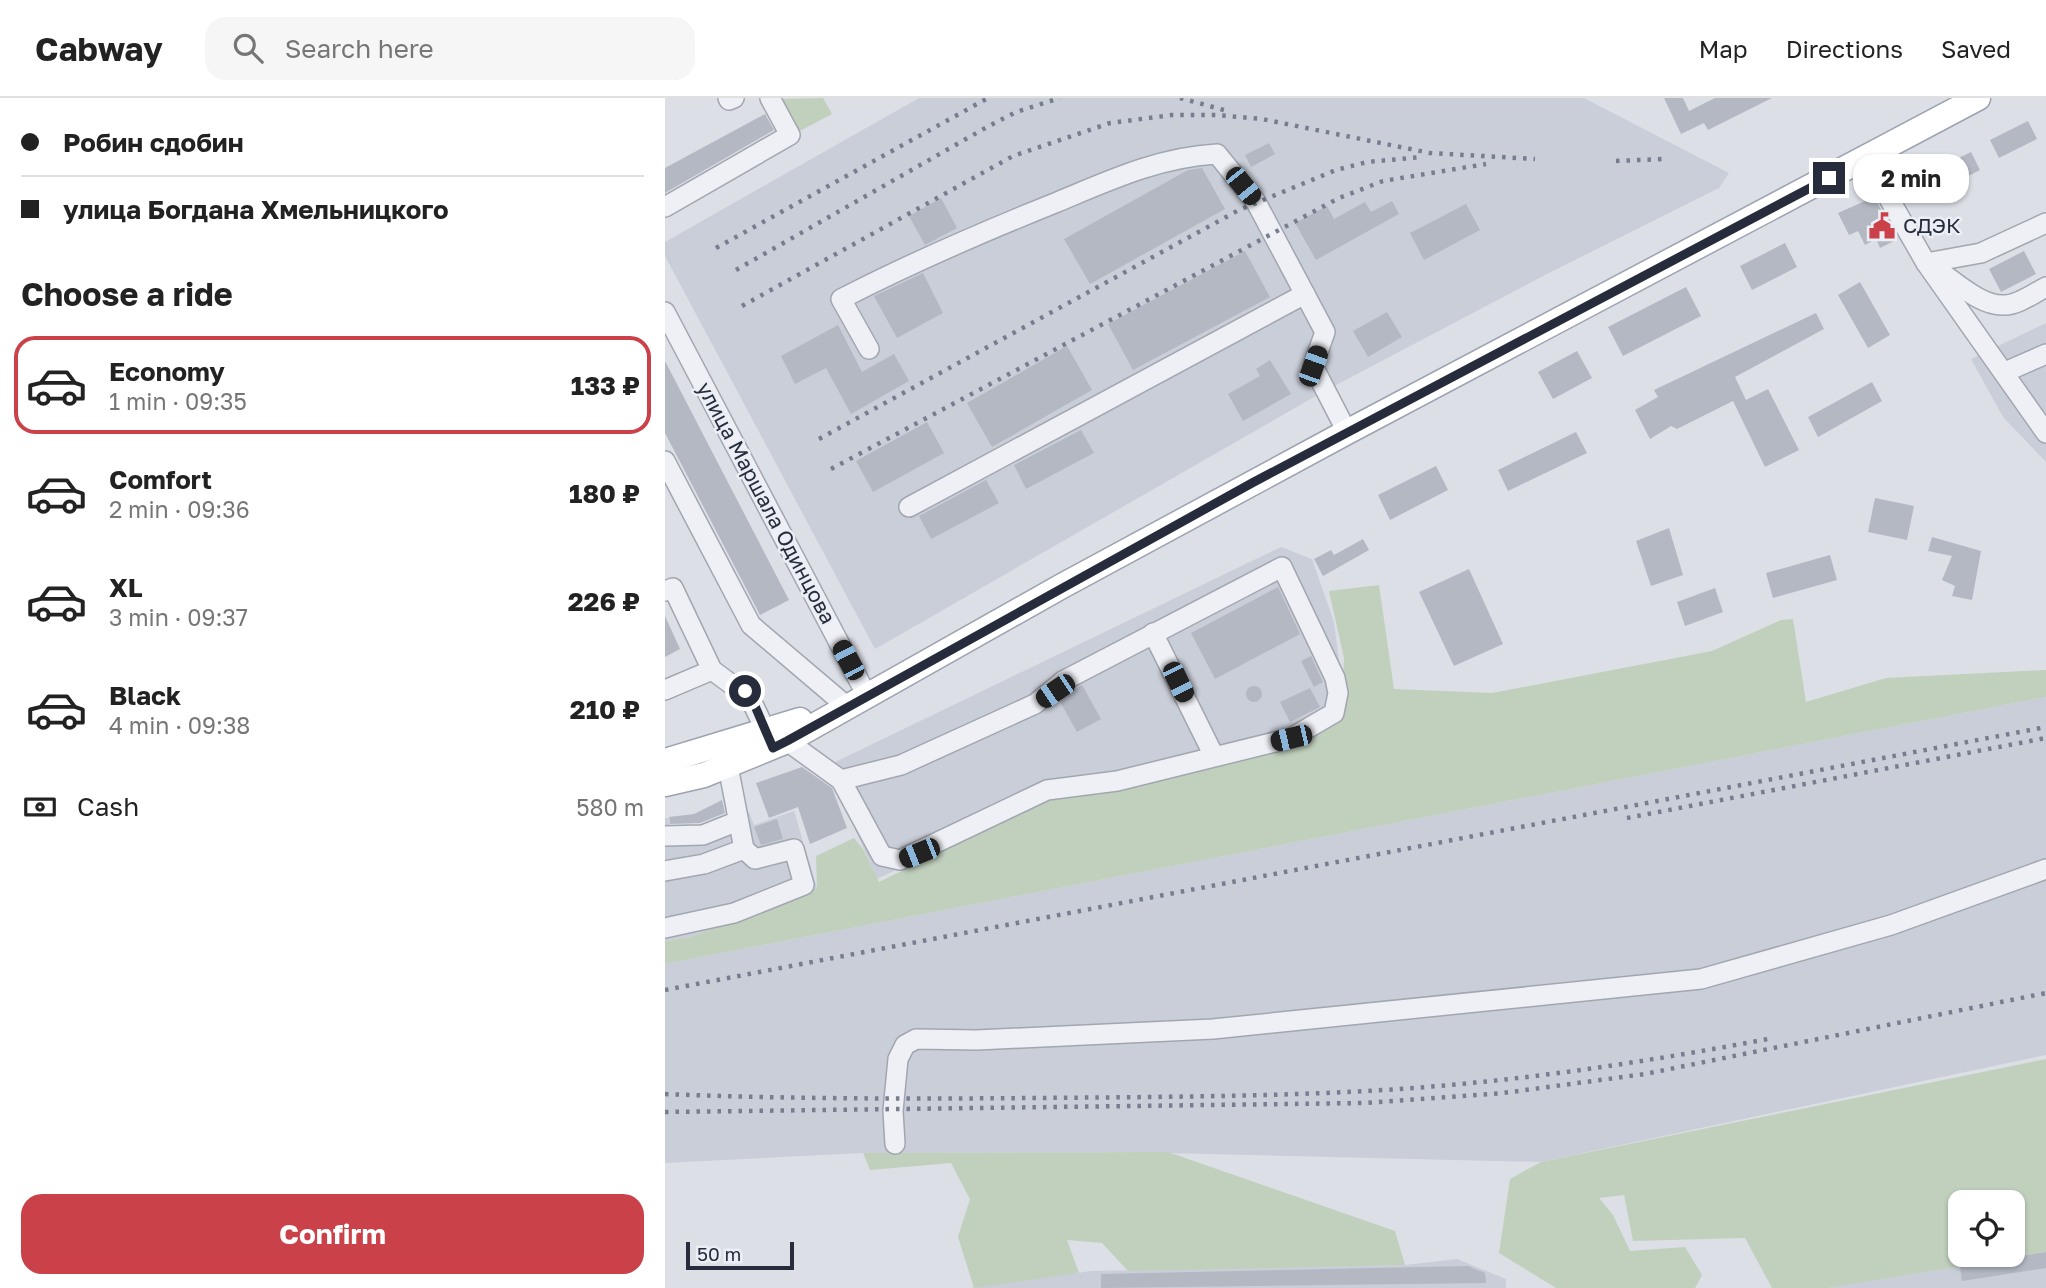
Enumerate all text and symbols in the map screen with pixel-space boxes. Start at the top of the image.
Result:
search box [205,17,695,80]
text: Cabway [35,29,163,68]
icon: search [229,29,267,67]
text: Search here [285,33,434,64]
text: Map [1699,34,1748,63]
text: Directions [1786,34,1903,63]
text: Saved [1941,34,2011,63]
text: Робин сдобин [63,127,244,158]
callout: 2 min [1853,154,1969,202]
route end [1813,162,1845,194]
car [1222,163,1265,209]
text: 2 min [1881,164,1941,192]
text: улица Богдана Хмельницкого [63,194,449,225]
public building icon: СДЭК [1867,211,1897,241]
place label: СДЭК [1903,212,1961,238]
text: Choose a ride [21,275,233,313]
car [1296,343,1331,389]
icon: car [25,354,88,417]
text: Economy [109,356,225,387]
text: 133 ₽ [571,370,640,401]
street label: улица Маршала Одинцова [692,377,842,628]
text: 1 min · 09:35 [109,387,247,415]
icon: car [25,462,88,525]
text: Comfort [109,464,212,495]
text: 180 ₽ [569,478,640,509]
text: 2 min · 09:36 [109,495,250,523]
icon: car [25,570,88,633]
text: XL [109,572,143,603]
text: 226 ₽ [568,586,640,617]
text: 3 min · 09:37 [109,603,248,631]
car [829,637,868,683]
car [1160,659,1197,705]
car [1032,671,1079,711]
route start [729,675,761,707]
icon: car [25,678,88,741]
text: Black [109,680,181,711]
text: 210 ₽ [570,694,640,725]
text: 4 min · 09:38 [109,711,250,739]
car [1269,723,1314,753]
icon: cash [21,788,59,826]
text: Cash [77,791,139,822]
text: 580 m [576,793,644,821]
car [896,835,943,871]
map controls [1948,1190,2025,1267]
button: locate [1948,1190,2025,1267]
button: Confirm [21,1194,644,1274]
scale bar [686,1239,795,1271]
text: 50 m [697,1242,741,1265]

